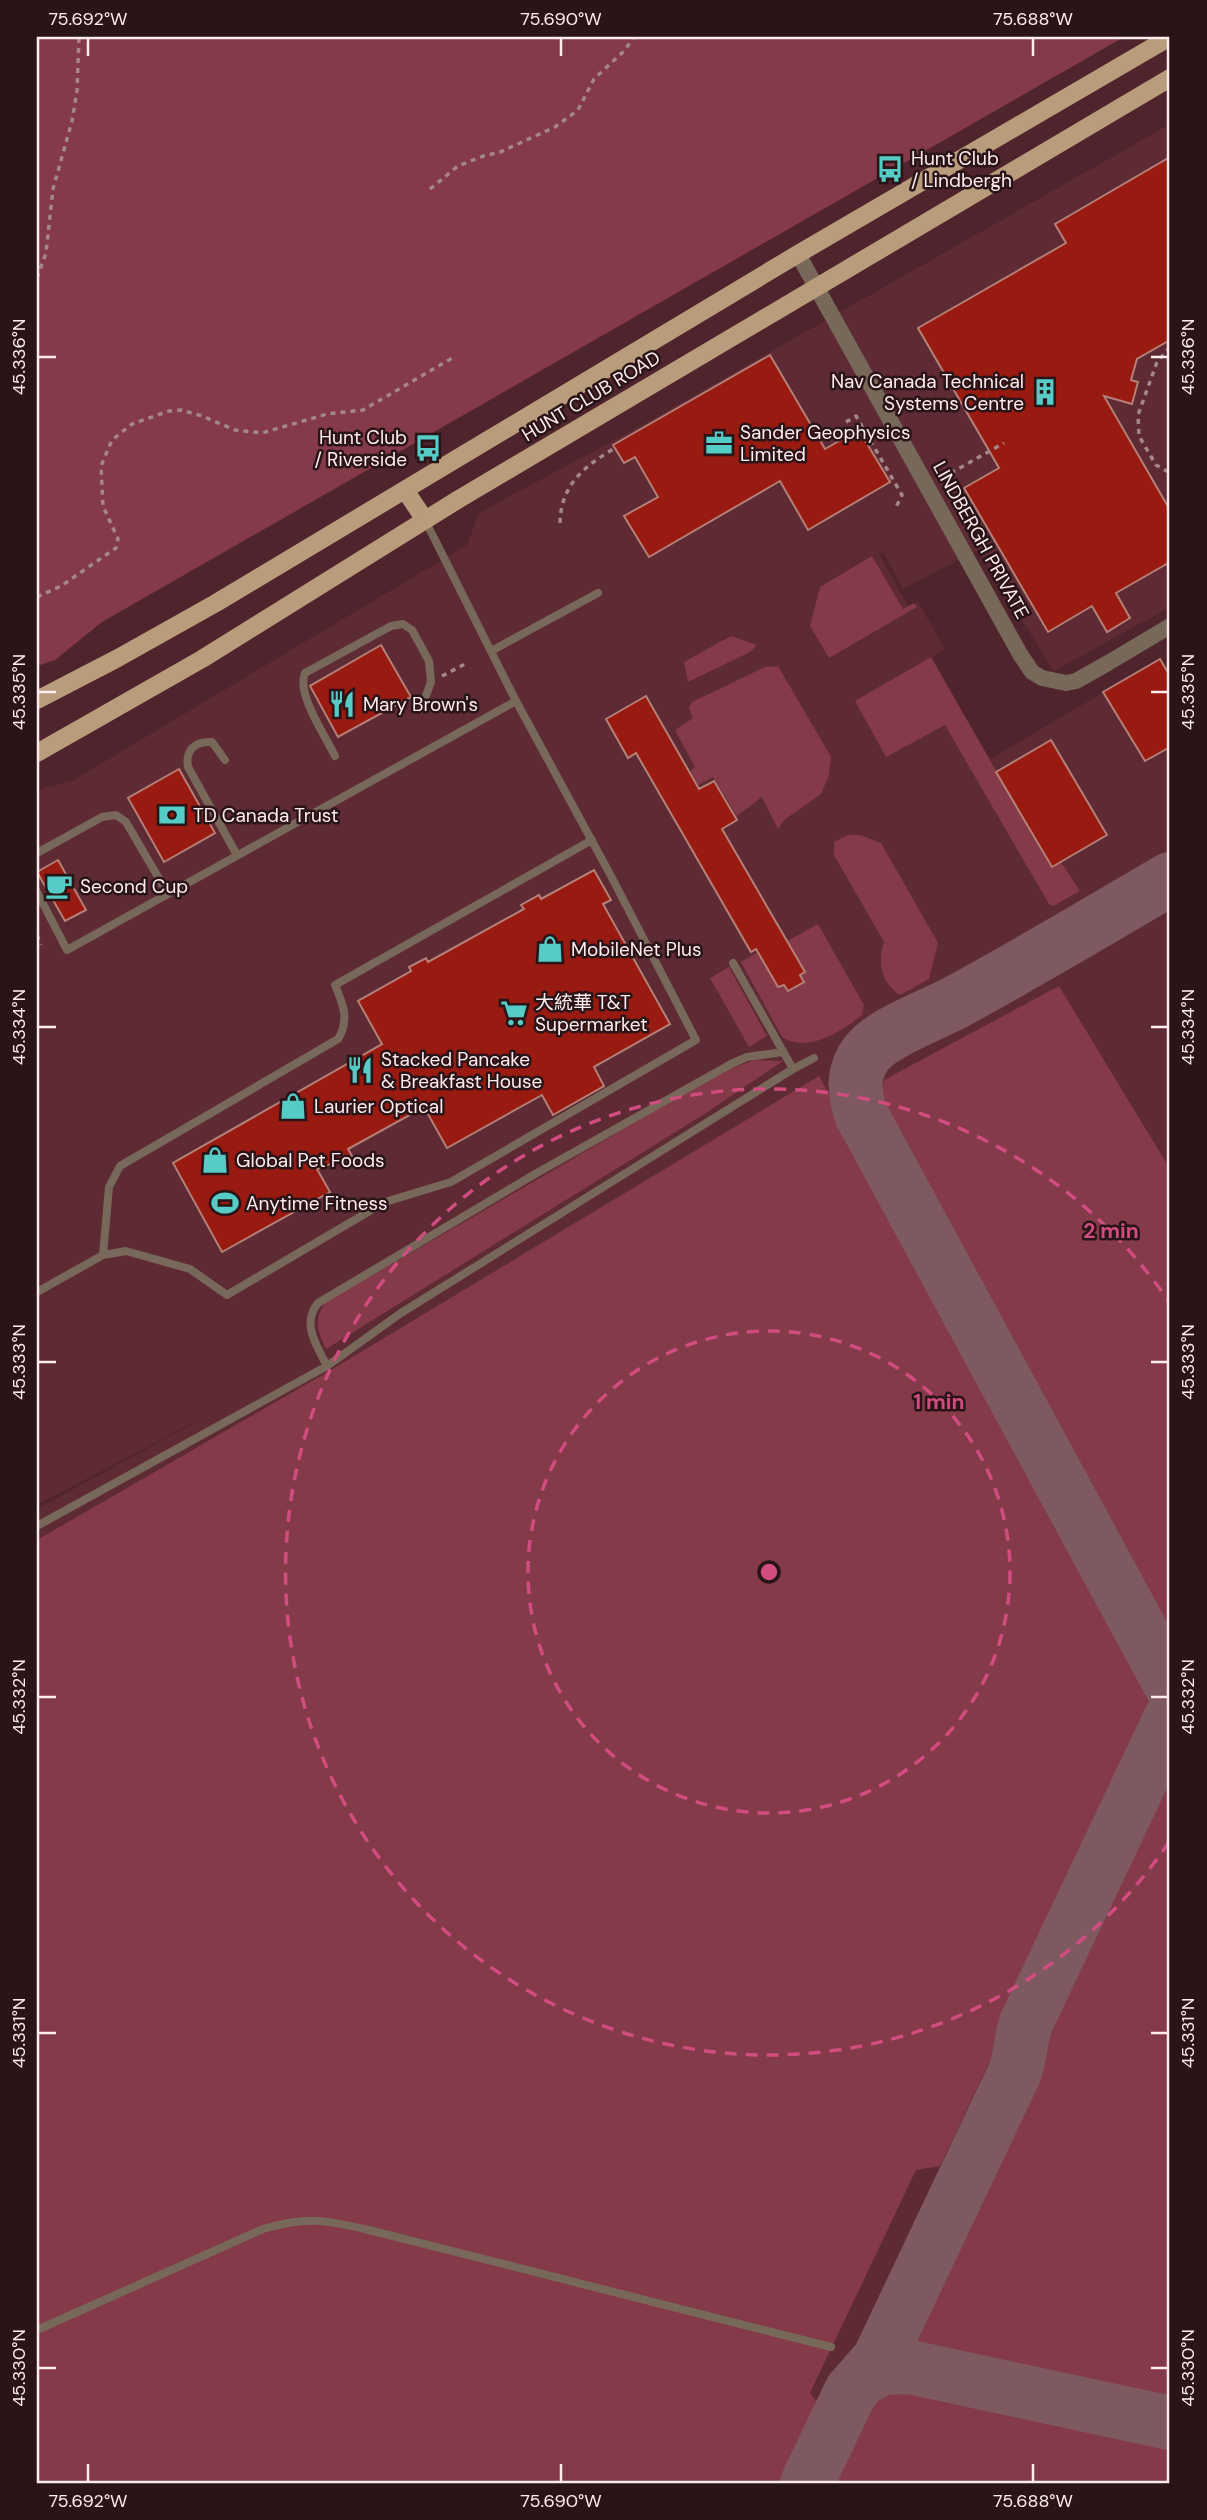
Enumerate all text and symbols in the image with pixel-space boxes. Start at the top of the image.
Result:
text: 75.692°W [48,7,128,31]
text: 75.690°W [520,7,602,31]
text: 75.688°W [993,7,1073,31]
place label: Hunt Club / Lindbergh [911,146,1012,193]
bus stop icon: Hunt Club / Lindbergh [875,154,905,184]
text: 45.336°N [7,319,31,395]
text: 45.336°N [1176,319,1200,395]
street label: HUNT CLUB ROAD [517,345,665,447]
place label: Nav Canada Technical Systems Centre [831,369,1024,416]
building icon: Nav Canada Technical Systems Centre [1030,377,1060,407]
place label: Sander Geophysics Limited [740,420,911,467]
place label: Hunt Club / Riverside [314,425,407,472]
office icon: Sander Geophysics Limited [704,428,734,458]
bus stop icon: Hunt Club / Riverside [413,433,443,463]
street label: LINDBERGH PRIVATE [927,457,1035,623]
text: 45.335°N [7,654,31,730]
text: 45.335°N [1176,654,1200,730]
restaurant icon: Mary Brown's [327,689,357,719]
place label: Mary Brown's [363,692,478,717]
bank icon: TD Canada Trust [157,800,187,830]
place label: TD Canada Trust [193,803,338,828]
cafe icon: Second Cup [44,871,74,901]
place label: Second Cup [80,874,188,899]
shop icon: MobileNet Plus [535,934,565,964]
place label: MobileNet Plus [571,937,702,962]
text: 45.334°N [7,989,31,1065]
text: 45.334°N [1176,989,1200,1065]
place label: 大統華 T&T Supermarket [535,990,648,1037]
supermarket icon: 大統華 T&T Supermarket [499,998,529,1028]
place label: Stacked Pancake & Breakfast House [381,1047,542,1094]
restaurant icon: Stacked Pancake & Breakfast House [345,1055,375,1085]
shop icon: Laurier Optical [278,1091,308,1121]
place label: Laurier Optical [314,1094,443,1119]
shop icon: Global Pet Foods [200,1145,230,1175]
place label: Global Pet Foods [236,1148,385,1173]
sports icon: Anytime Fitness [210,1188,240,1218]
place label: Anytime Fitness [246,1191,388,1216]
text: 2 min [1083,1217,1139,1245]
text: 45.333°N [7,1324,31,1400]
text: 45.333°N [1176,1324,1200,1400]
text: 1 min [913,1388,965,1416]
centre of rings [757,1560,781,1584]
text: 45.332°N [7,1659,31,1735]
text: 45.332°N [1176,1659,1200,1735]
text: 45.331°N [7,1998,31,2068]
text: 45.331°N [1176,1998,1200,2068]
text: 45.330°N [7,2329,31,2407]
text: 45.330°N [1176,2329,1200,2407]
text: 75.692°W [48,2489,128,2513]
text: 75.690°W [520,2489,602,2513]
text: 75.688°W [993,2489,1073,2513]

